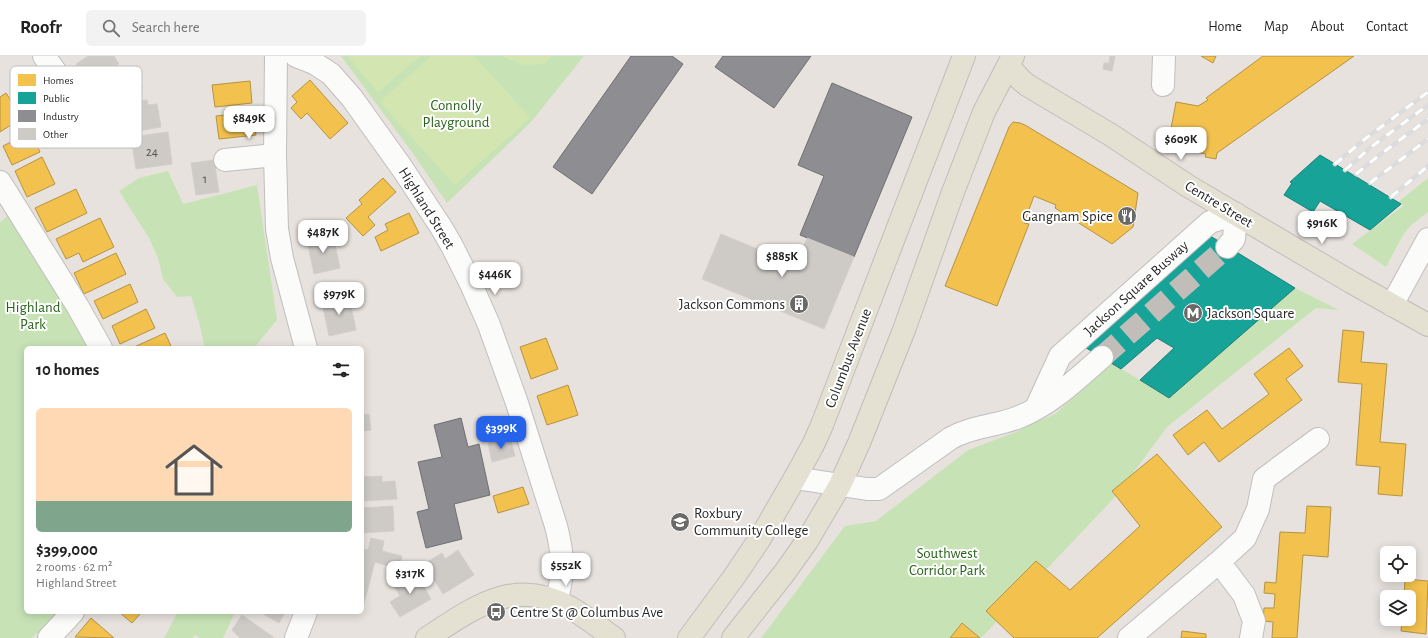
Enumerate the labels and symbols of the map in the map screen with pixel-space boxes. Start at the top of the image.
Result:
legend [10,66,142,148]
text: Homes [43,75,74,86]
text: Public [43,93,70,104]
park label: Connolly Playground [423,98,490,130]
pin: $849K [221,106,277,140]
text: Industry [43,111,79,122]
pin: $609K [1153,127,1209,161]
text: Other [43,129,68,140]
house number: 24 [146,146,158,159]
street label: Highland Street [396,165,458,252]
house number: 1 [203,173,207,186]
street label: Centre Street [1182,178,1256,231]
restaurant icon: Gangnam Spice [1116,205,1138,227]
place label: Gangnam Spice [1022,209,1113,224]
pin: $916K [1294,211,1350,245]
pin: $487K [295,220,351,254]
street label: Jackson Square Busway [1081,238,1192,339]
pin: $885K [754,244,810,278]
pin: $446K [467,262,523,296]
pin: $979K [311,282,367,316]
building icon: Jackson Commons [788,293,810,315]
place label: Jackson Commons [679,297,785,312]
park label: Highland Park [6,300,61,332]
metro station icon: Jackson Square [1182,302,1204,324]
street label: Columbus Avenue [823,306,874,410]
place label: Jackson Square [1207,306,1295,321]
pin: $399K [473,416,529,450]
place label: Roxbury Community College [694,506,808,538]
school or university icon: Roxbury Community College [669,511,691,533]
park label: Southwest Corridor Park [909,546,985,578]
pin: $552K [538,553,594,587]
pin: $317K [382,561,438,595]
bus stop icon: Centre St @ Columbus Ave [485,601,507,623]
place label: Centre St @ Columbus Ave [510,605,663,620]

